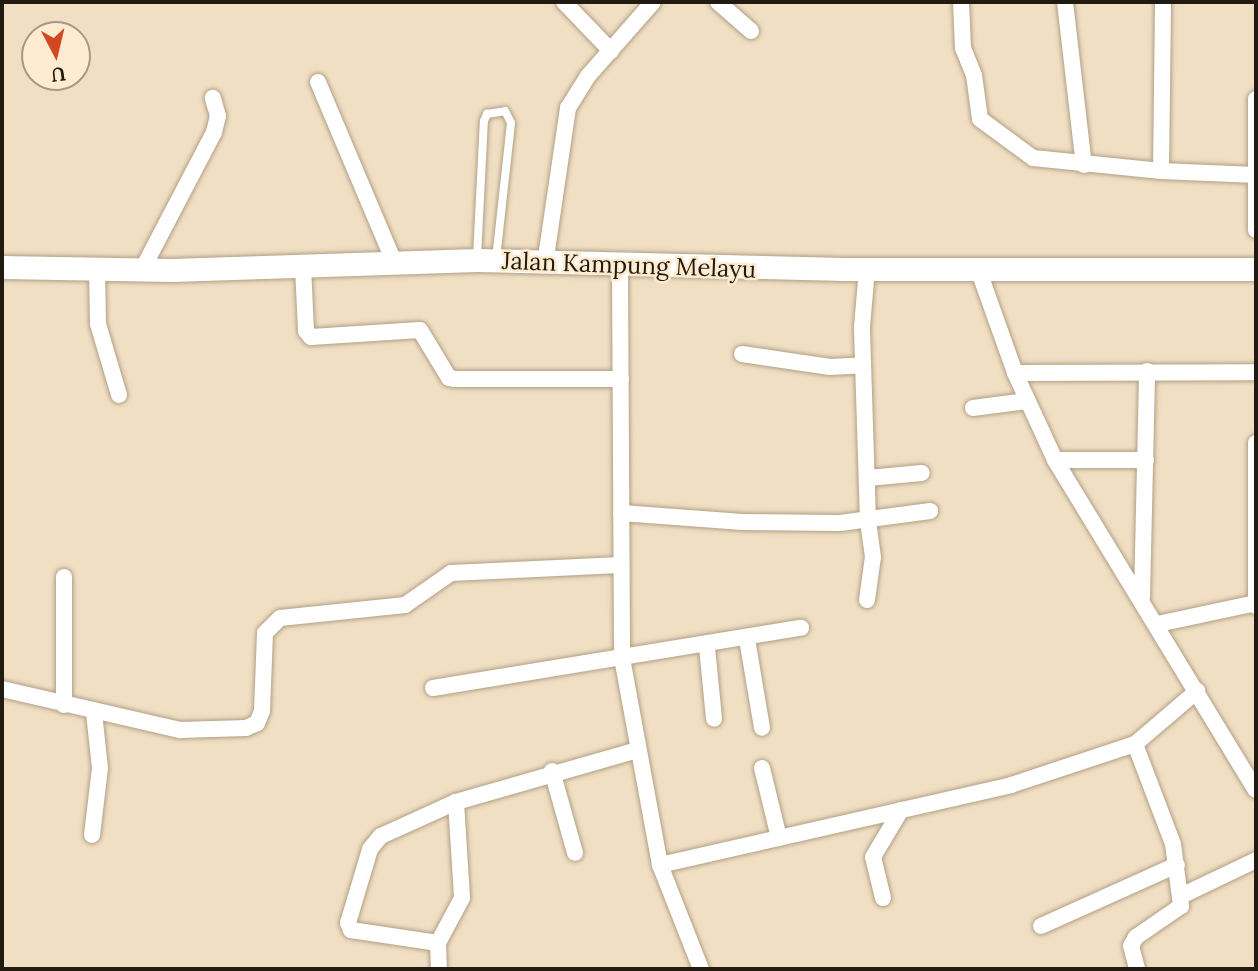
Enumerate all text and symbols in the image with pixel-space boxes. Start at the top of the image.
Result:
north arrow [21,21,91,91]
text: U [50,62,67,88]
street label: Jalan Kampung Melayu [501,246,757,284]

